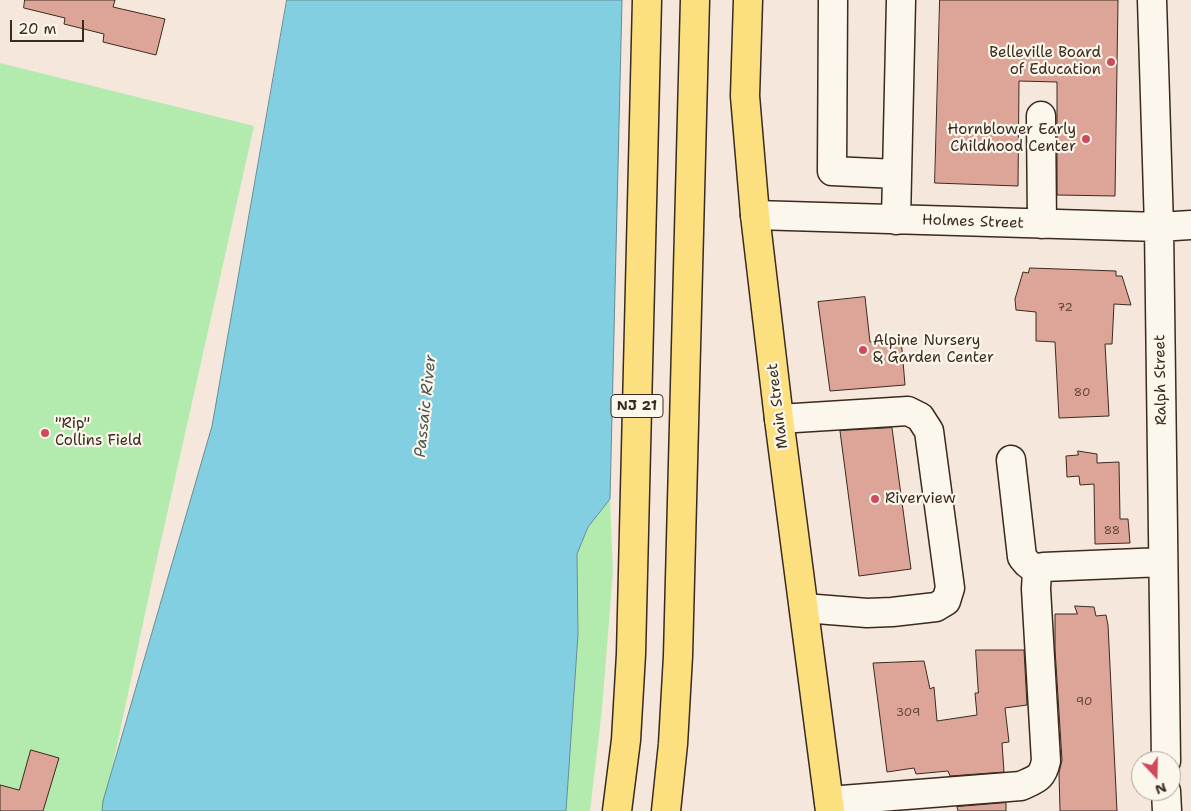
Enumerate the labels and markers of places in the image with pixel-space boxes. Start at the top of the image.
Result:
place label: Belleville Board of Education [989,44,1101,79]
marker: Belleville Board of Education [1105,56,1117,68]
place label: Hornblower Early Childhood Center [948,121,1076,156]
marker: Hornblower Early Childhood Center [1080,133,1092,145]
place label: Alpine Nursery & Garden Center [873,332,994,367]
marker: Alpine Nursery & Garden Center [857,344,869,356]
place label: "Rip" Collins Field [55,415,142,450]
marker: "Rip" Collins Field [39,427,51,439]
place label: Riverview [885,490,956,508]
marker: Riverview [869,493,881,505]

